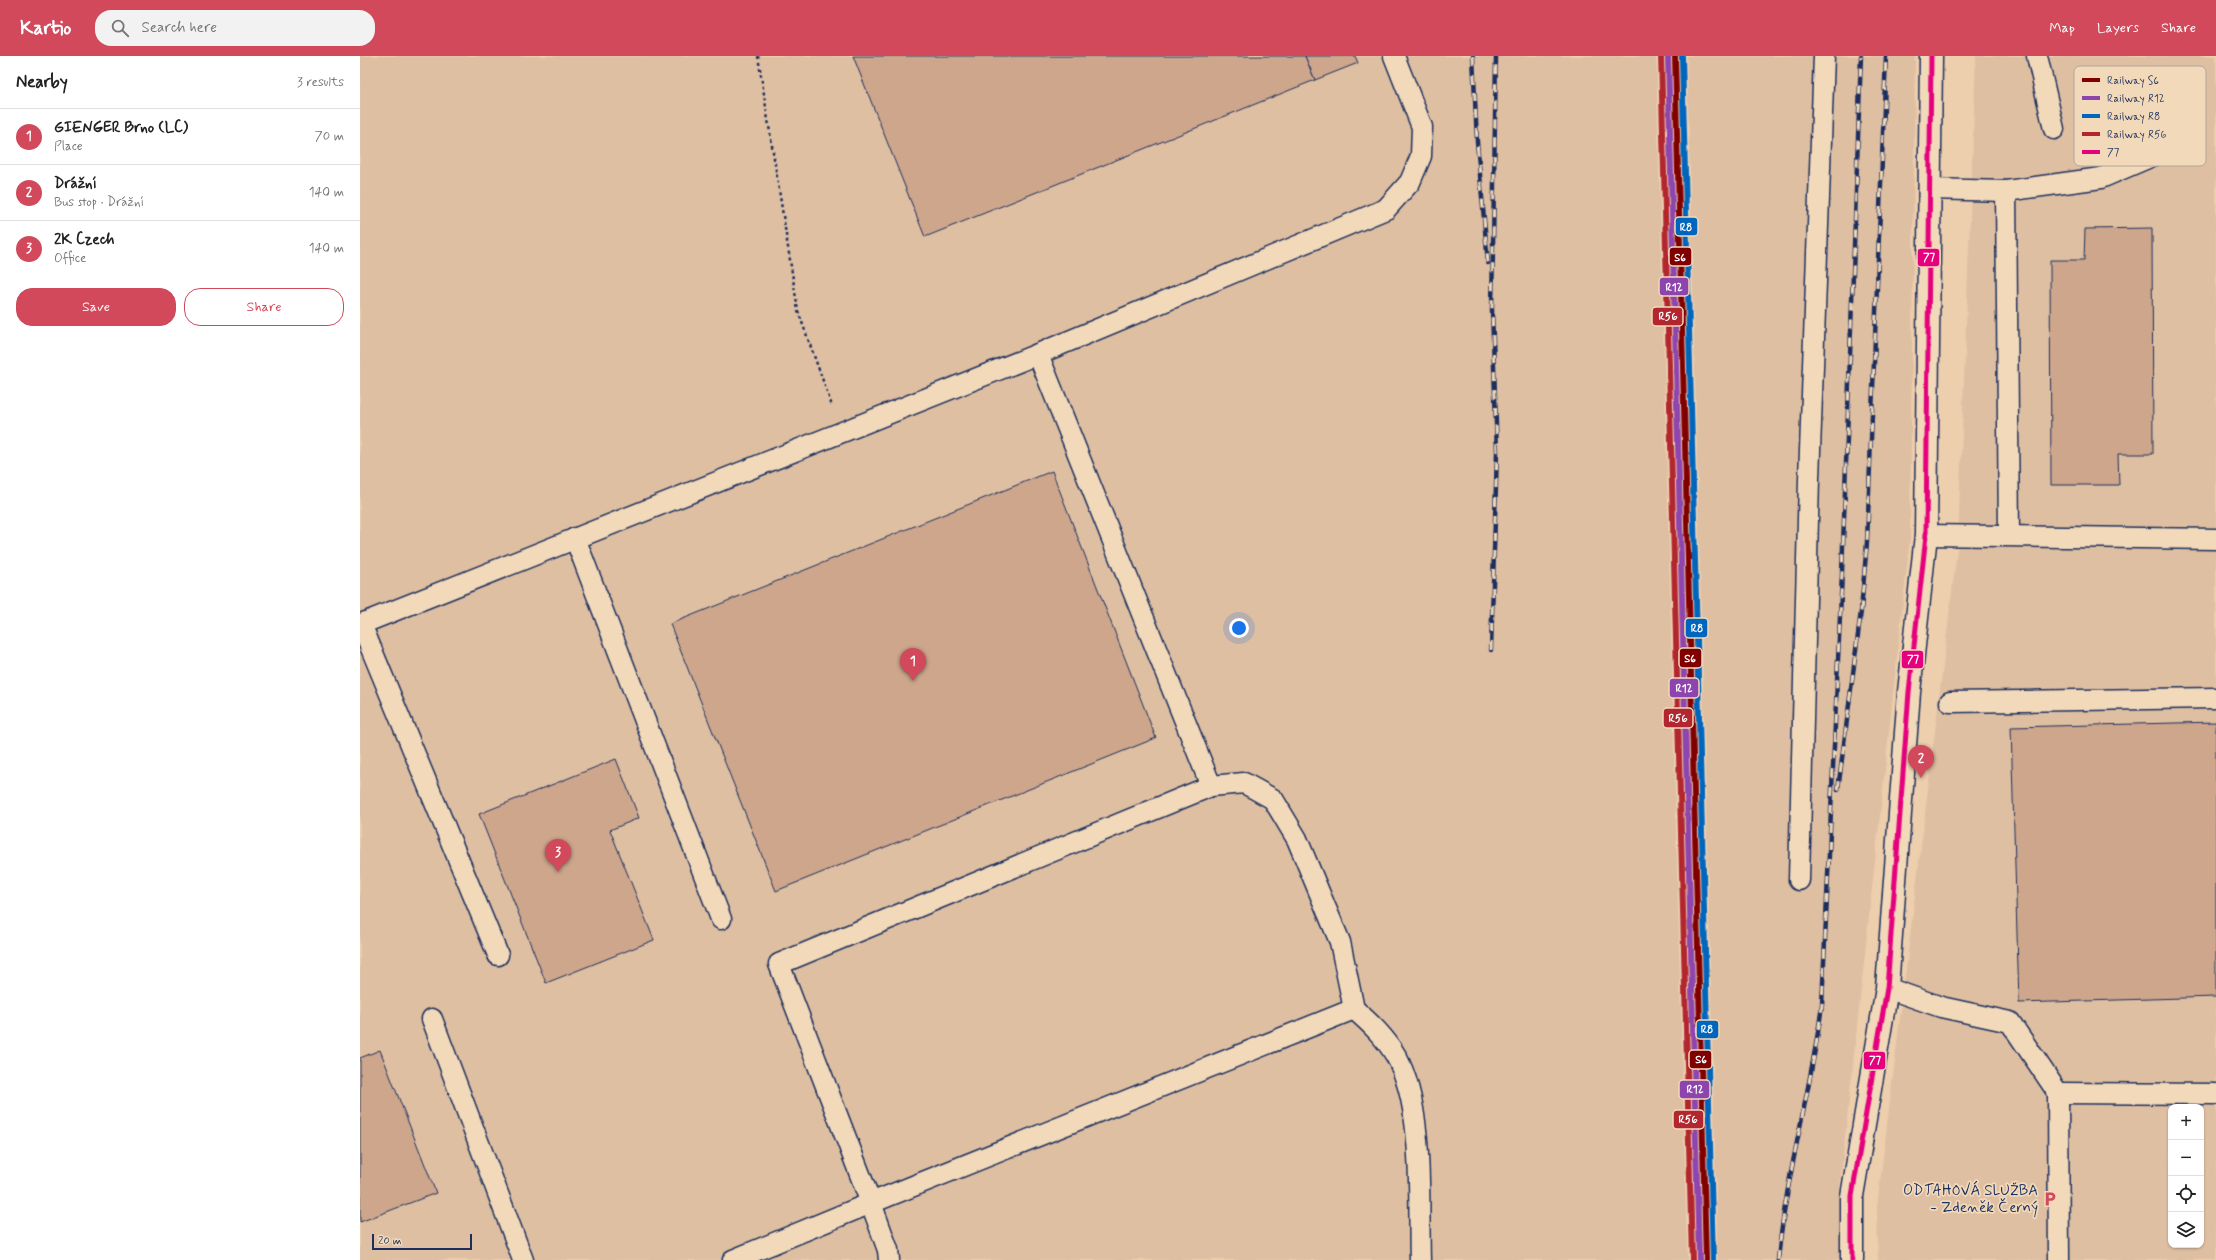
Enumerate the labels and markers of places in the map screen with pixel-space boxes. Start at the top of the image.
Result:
pin: 1 [900,648,926,681]
pin: 2 [1908,745,1934,778]
pin: 3 [545,839,571,872]
place label: ODTAHOVÁ SLUŽBA - Zdeněk Černý [1903,1180,2038,1218]
parking icon: ODTAHOVÁ SLUŽBA - Zdeněk Černý [2041,1190,2059,1208]

